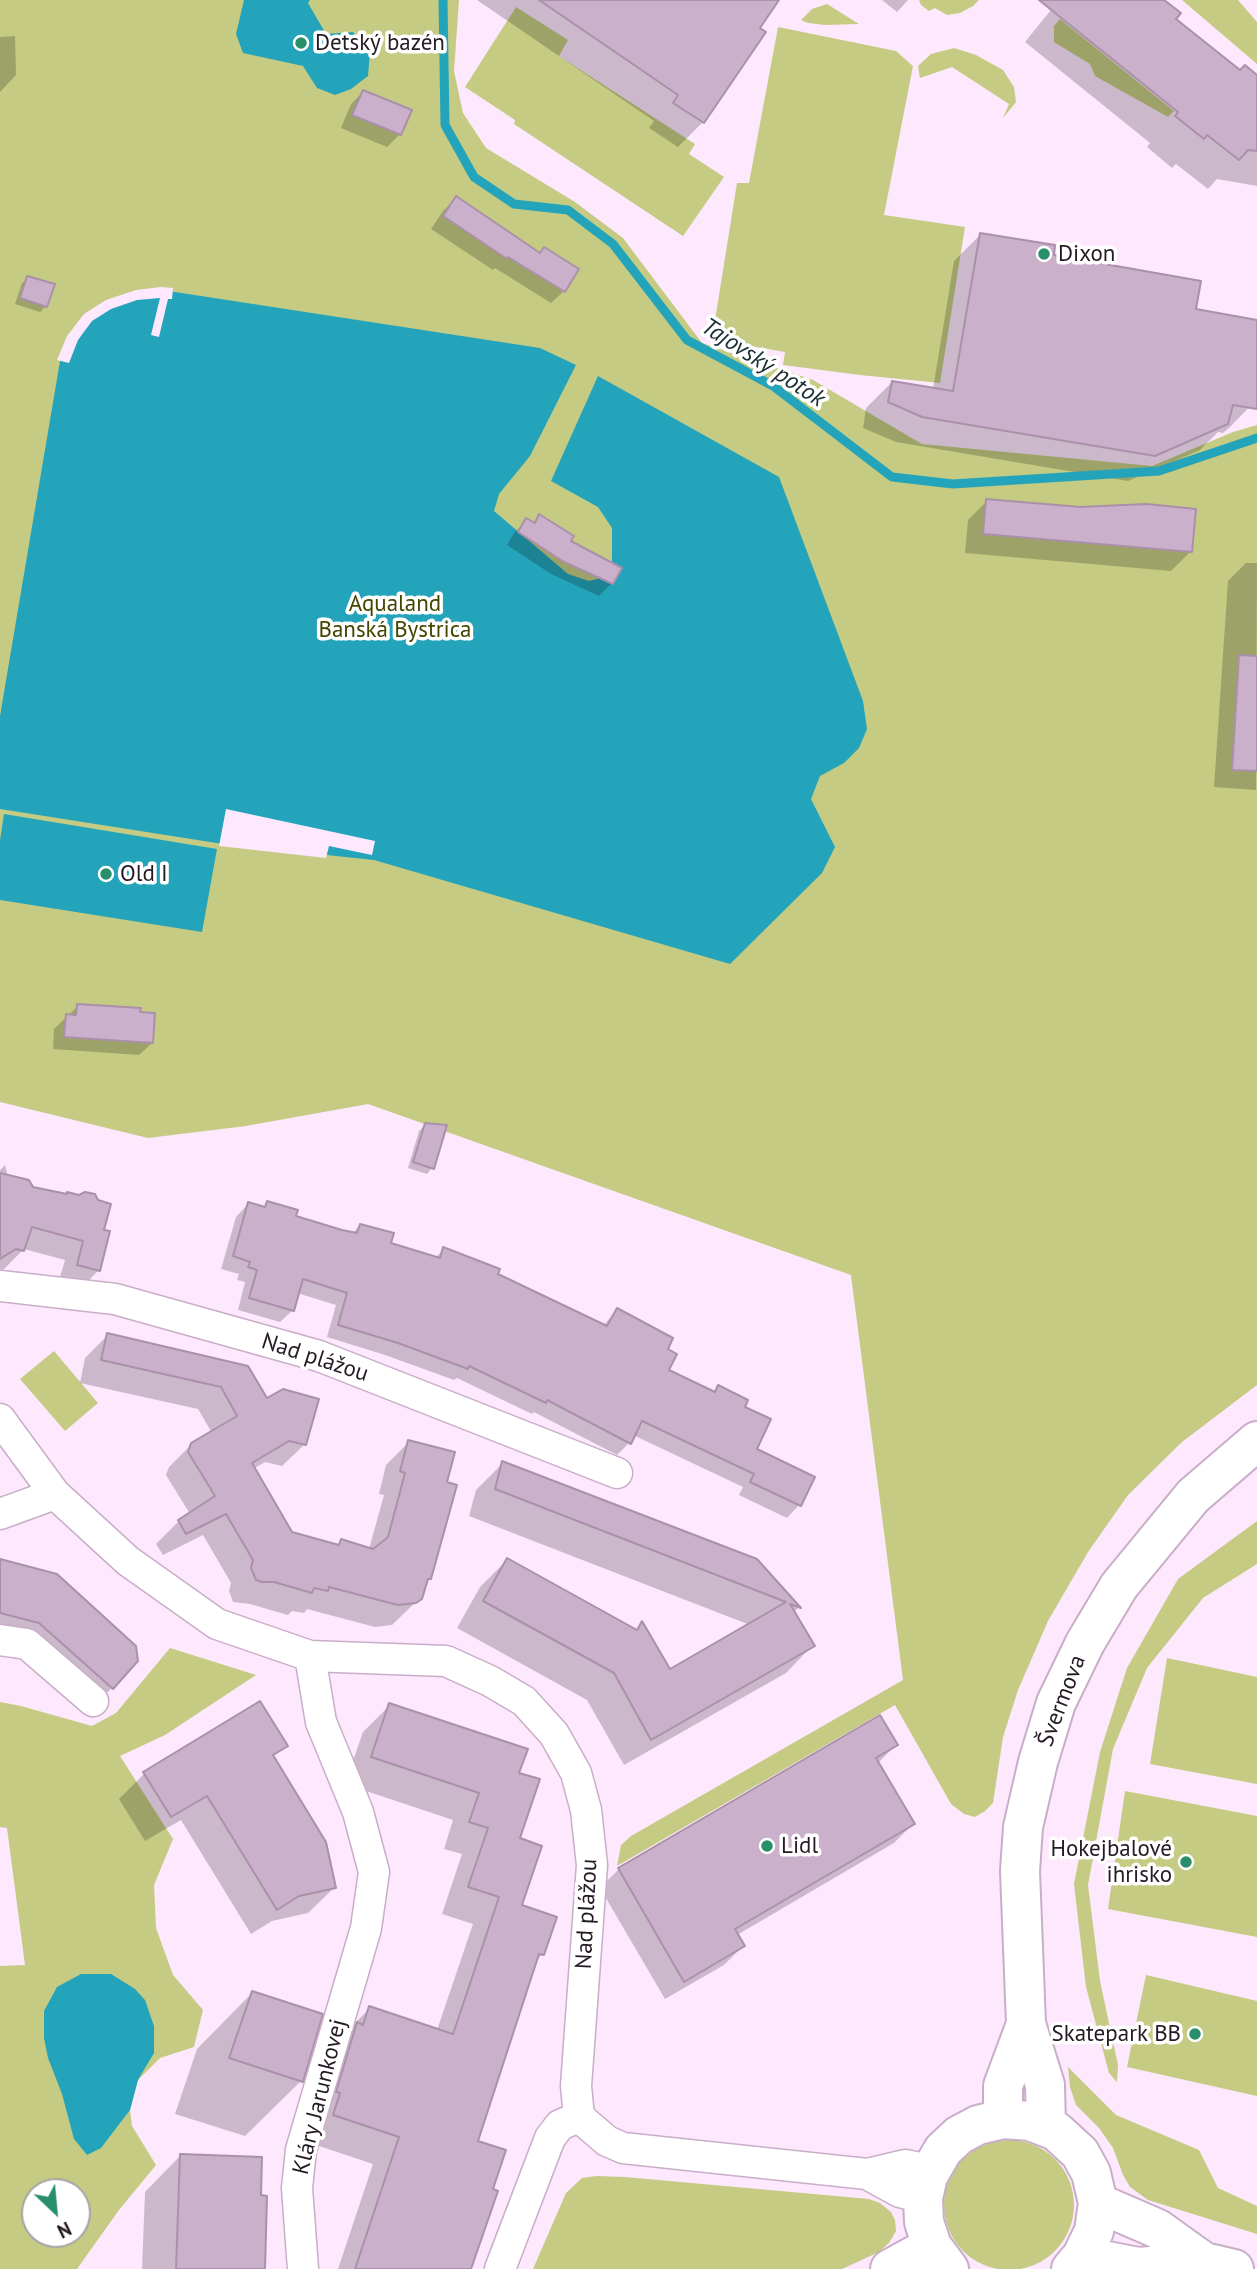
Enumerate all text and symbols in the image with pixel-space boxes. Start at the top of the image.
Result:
place label: Detský bazén [315,29,445,57]
marker: Detský bazén [293,35,309,51]
place label: Dixon [1058,240,1115,268]
marker: Dixon [1036,246,1052,262]
water label: Tajovský potok [696,312,830,414]
park label: Aqualand Banská Bystrica [318,590,472,644]
place label: Old I [120,860,168,888]
marker: Old I [98,866,114,882]
street label: Nad plážou [258,1328,372,1388]
street label: Švermova [1032,1651,1092,1751]
place label: Lidl [781,1832,818,1860]
place label: Hokejbalové ihrisko [1051,1835,1172,1889]
marker: Lidl [759,1838,775,1854]
marker: Hokejbalové ihrisko [1178,1854,1194,1870]
street label: Nad plážou [570,1858,604,1970]
street label: Kláry Jarunkovej [287,2016,353,2178]
place label: Skatepark BB [1051,2020,1181,2048]
marker: Skatepark BB [1187,2026,1203,2042]
north arrow [21,2178,91,2248]
text: N [53,2217,75,2244]

